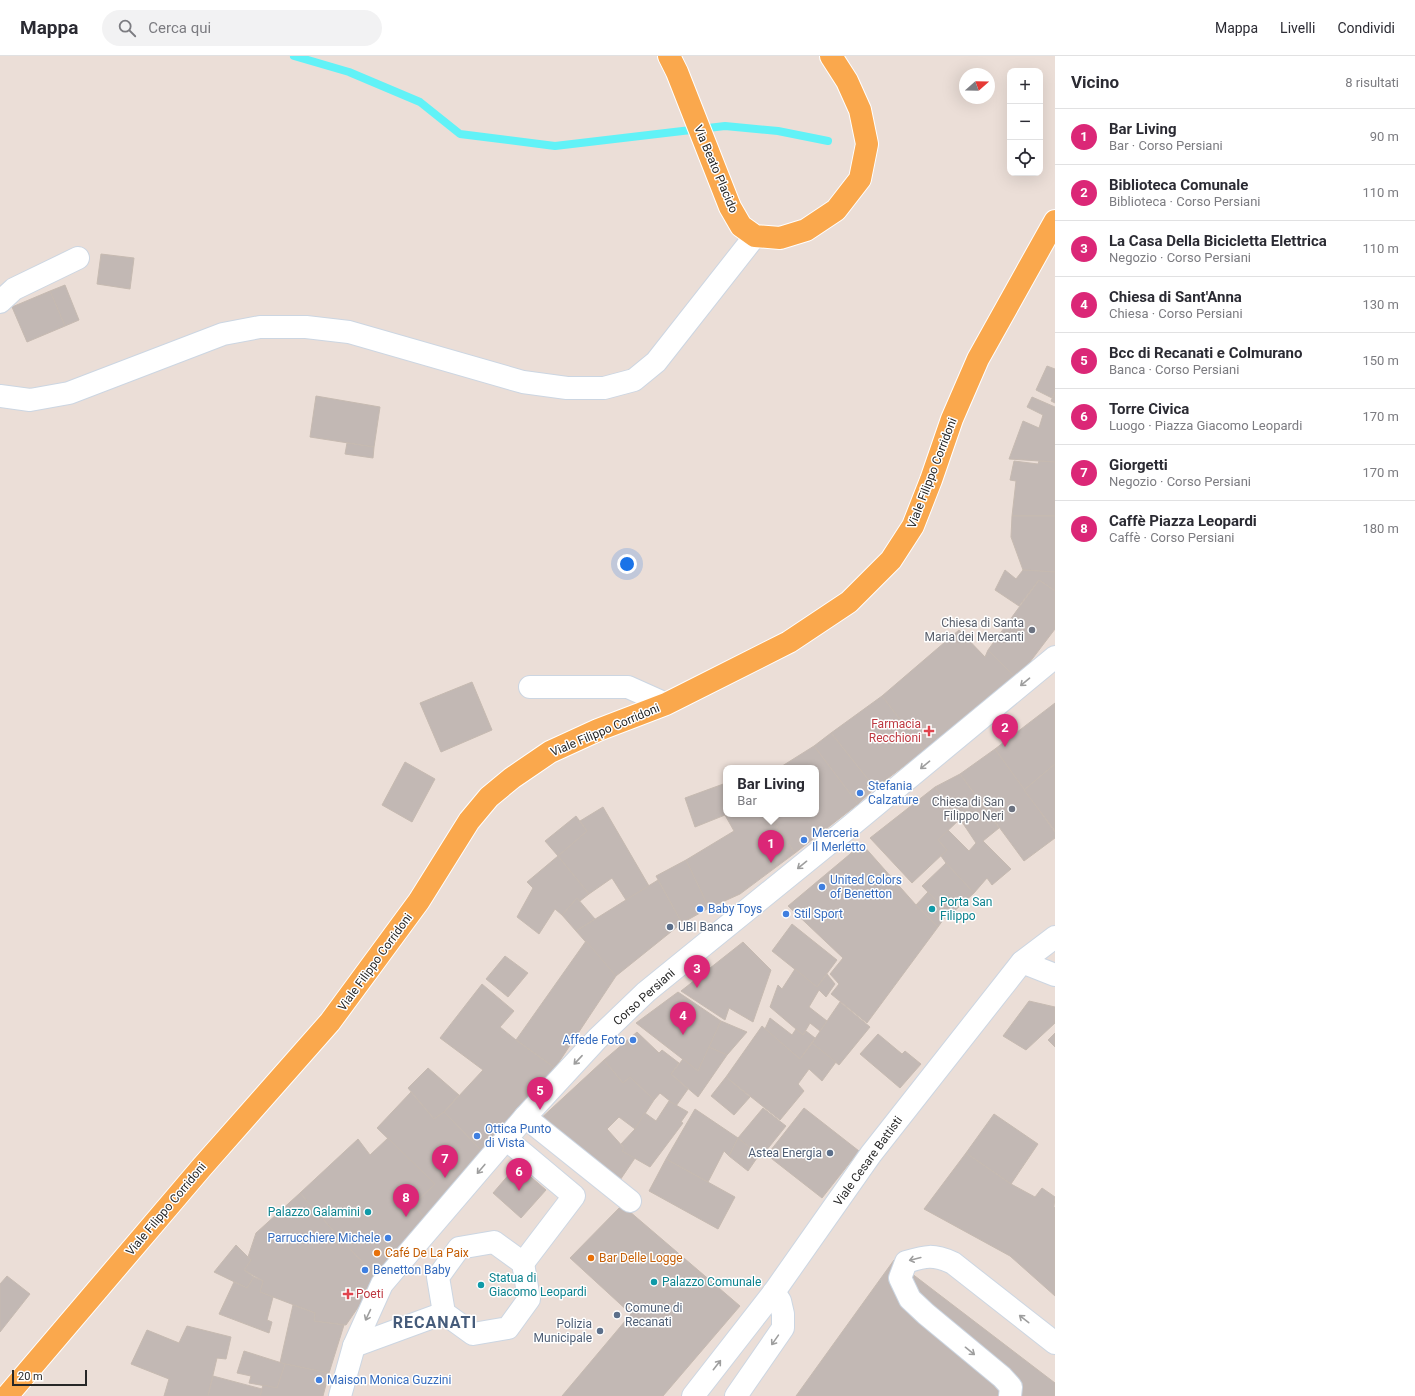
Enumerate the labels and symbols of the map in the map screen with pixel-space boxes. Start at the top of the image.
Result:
north arrow [959,68,995,104]
street label: Via Beato Placido [691,123,741,215]
street label: Viale Filippo Corridoni [905,416,960,530]
your location [617,554,637,574]
place label: Chiesa di Santa Maria dei Mercanti [924,616,1024,644]
marker: Chiesa di Santa Maria dei Mercanti [1027,625,1037,635]
one-way arrow [1020,678,1030,687]
street label: Viale Filippo Corridoni [548,701,662,759]
pin: 2 [992,714,1018,747]
place label: Farmacia Recchioni [869,717,921,745]
marker: Farmacia Recchioni [924,726,934,736]
one-way arrow [919,760,930,769]
place label: Stefania Calzature [868,779,919,807]
marker: Stefania Calzature [855,788,865,798]
place label: Chiesa di San Filippo Neri [932,795,1004,823]
marker: Chiesa di San Filippo Neri [1007,804,1017,814]
place label: Merceria Il Merletto [812,826,866,854]
pin: 1 [758,830,784,863]
marker: Merceria Il Merletto [799,835,809,845]
one-way arrow [797,860,808,869]
place label: United Colors of Benetton [830,873,902,901]
marker: United Colors of Benetton [817,882,827,892]
place label: Porta San Filippo [940,895,992,923]
place label: Baby Toys [708,902,762,916]
marker: Baby Toys [695,904,705,914]
marker: Porta San Filippo [927,904,937,914]
place label: Stil Sport [794,907,843,921]
marker: Stil Sport [781,909,791,919]
street label: Viale Filippo Corridoni [335,911,415,1013]
place label: UBI Banca [678,920,733,934]
marker: UBI Banca [665,922,675,932]
pin: 3 [684,955,710,988]
street label: Corso Persiani [610,966,678,1028]
pin: 4 [670,1002,696,1035]
place label: Affede Foto [562,1033,625,1047]
marker: Affede Foto [628,1035,638,1045]
one-way arrow [573,1055,582,1065]
pin: 5 [527,1077,553,1110]
street label: Viale Cesare Battisti [831,1113,905,1209]
place label: Ottica Punto di Vista [485,1122,551,1150]
marker: Ottica Punto di Vista [472,1131,482,1141]
pin: 7 [432,1145,458,1178]
place label: Astea Energia [748,1146,822,1160]
marker: Astea Energia [825,1148,835,1158]
pin: 6 [506,1158,532,1191]
street label: Viale Filippo Corridoni [123,1160,209,1258]
one-way arrow [476,1163,485,1174]
pin: 8 [393,1184,419,1217]
place label: Palazzo Galamini [268,1205,360,1219]
marker: Palazzo Galamini [363,1207,373,1217]
place label: Parrucchiere Michele [268,1231,380,1245]
marker: Parrucchiere Michele [383,1233,393,1243]
place label: Café De La Paix [385,1246,469,1260]
marker: Café De La Paix [372,1248,382,1258]
place label: Bar Delle Logge [599,1251,683,1265]
marker: Bar Delle Logge [586,1253,596,1263]
one-way arrow [909,1256,922,1264]
place label: Benetton Baby [373,1263,451,1277]
marker: Benetton Baby [360,1265,370,1275]
place label: Statua di Giacomo Leopardi [489,1271,587,1299]
place label: Palazzo Comunale [662,1275,761,1289]
marker: Palazzo Comunale [649,1277,659,1287]
marker: Statua di Giacomo Leopardi [476,1280,486,1290]
place label: Poeti [356,1287,384,1301]
marker: Poeti [343,1289,353,1299]
place label: Comune di Recanati [625,1301,683,1329]
one-way arrow [364,1309,371,1321]
marker: Comune di Recanati [612,1310,622,1320]
district label: RECANATI [393,1313,477,1332]
one-way arrow [1019,1314,1030,1323]
place label: Polizia Municipale [534,1317,592,1345]
marker: Polizia Municipale [595,1326,605,1336]
one-way arrow [771,1335,779,1346]
one-way arrow [965,1346,976,1355]
one-way arrow [713,1360,721,1371]
scale bar [12,1368,87,1387]
place label: Maison Monica Guzzini [327,1373,451,1387]
marker: Maison Monica Guzzini [314,1375,324,1385]

